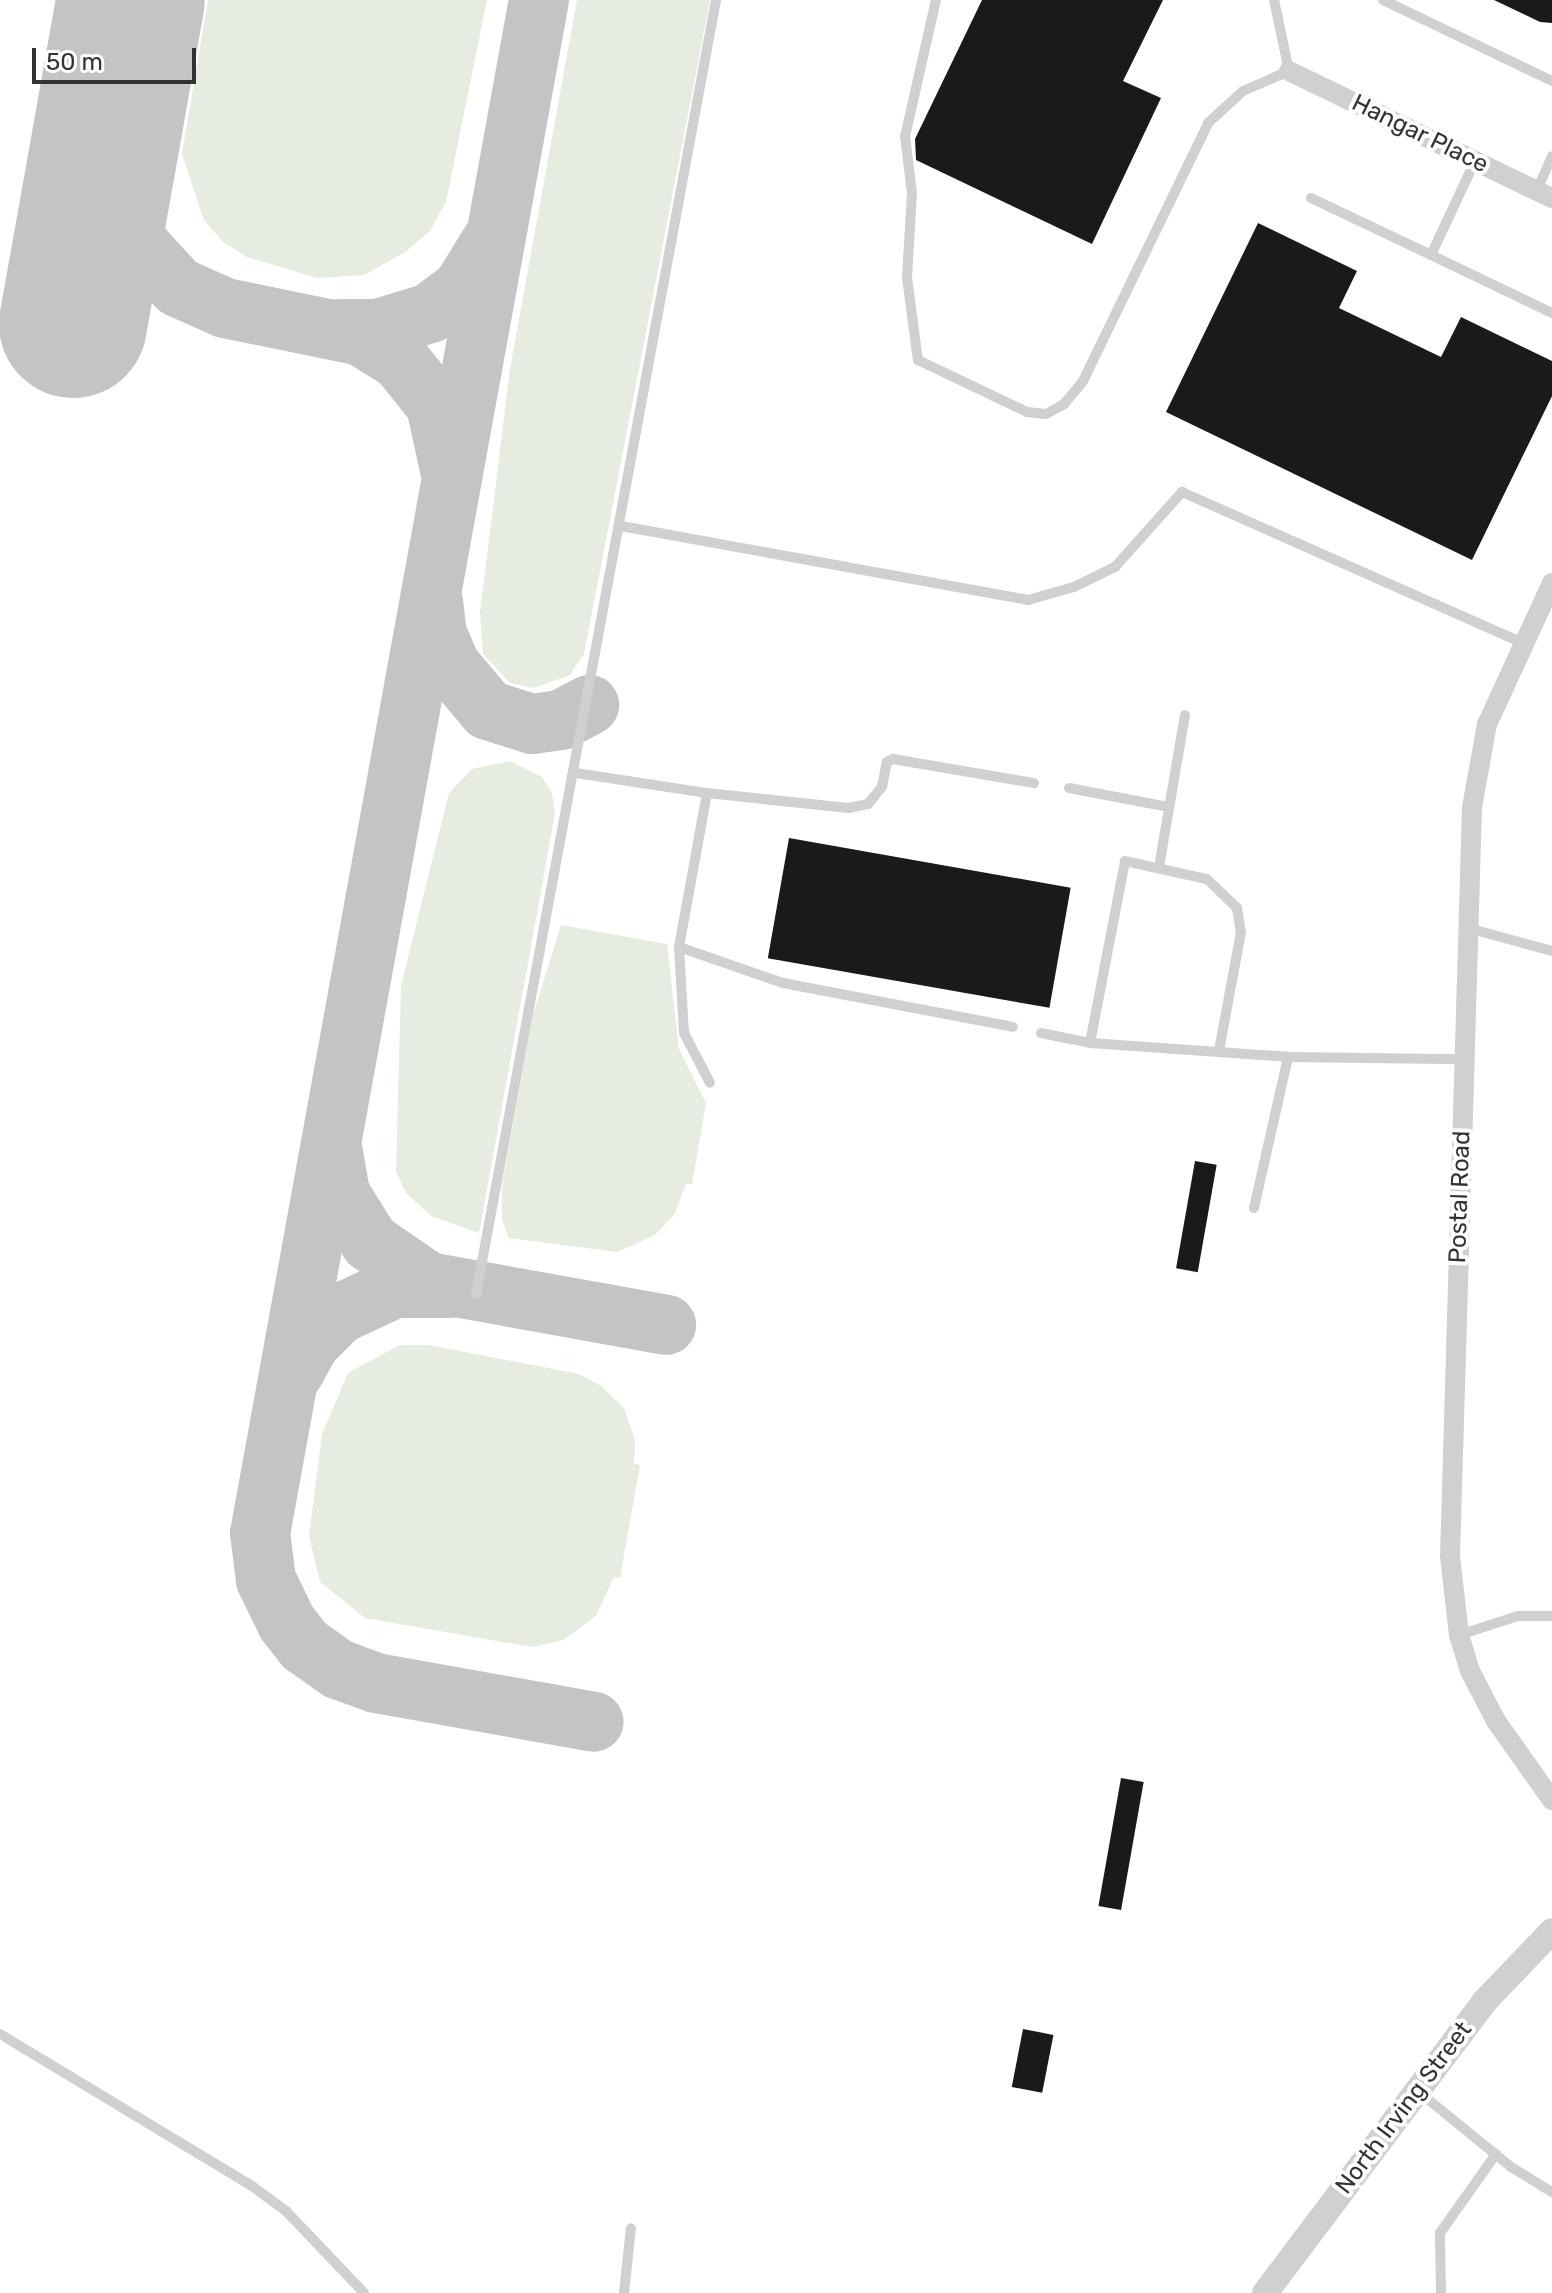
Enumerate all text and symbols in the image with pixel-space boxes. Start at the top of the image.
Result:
scale bar [36,32,200,82]
text: 50 m [46,48,103,76]
street label: Hangar Place [1347,88,1493,180]
street label: Postal Road [1443,1130,1477,1264]
street label: North Irving Street [1330,2016,1478,2200]

